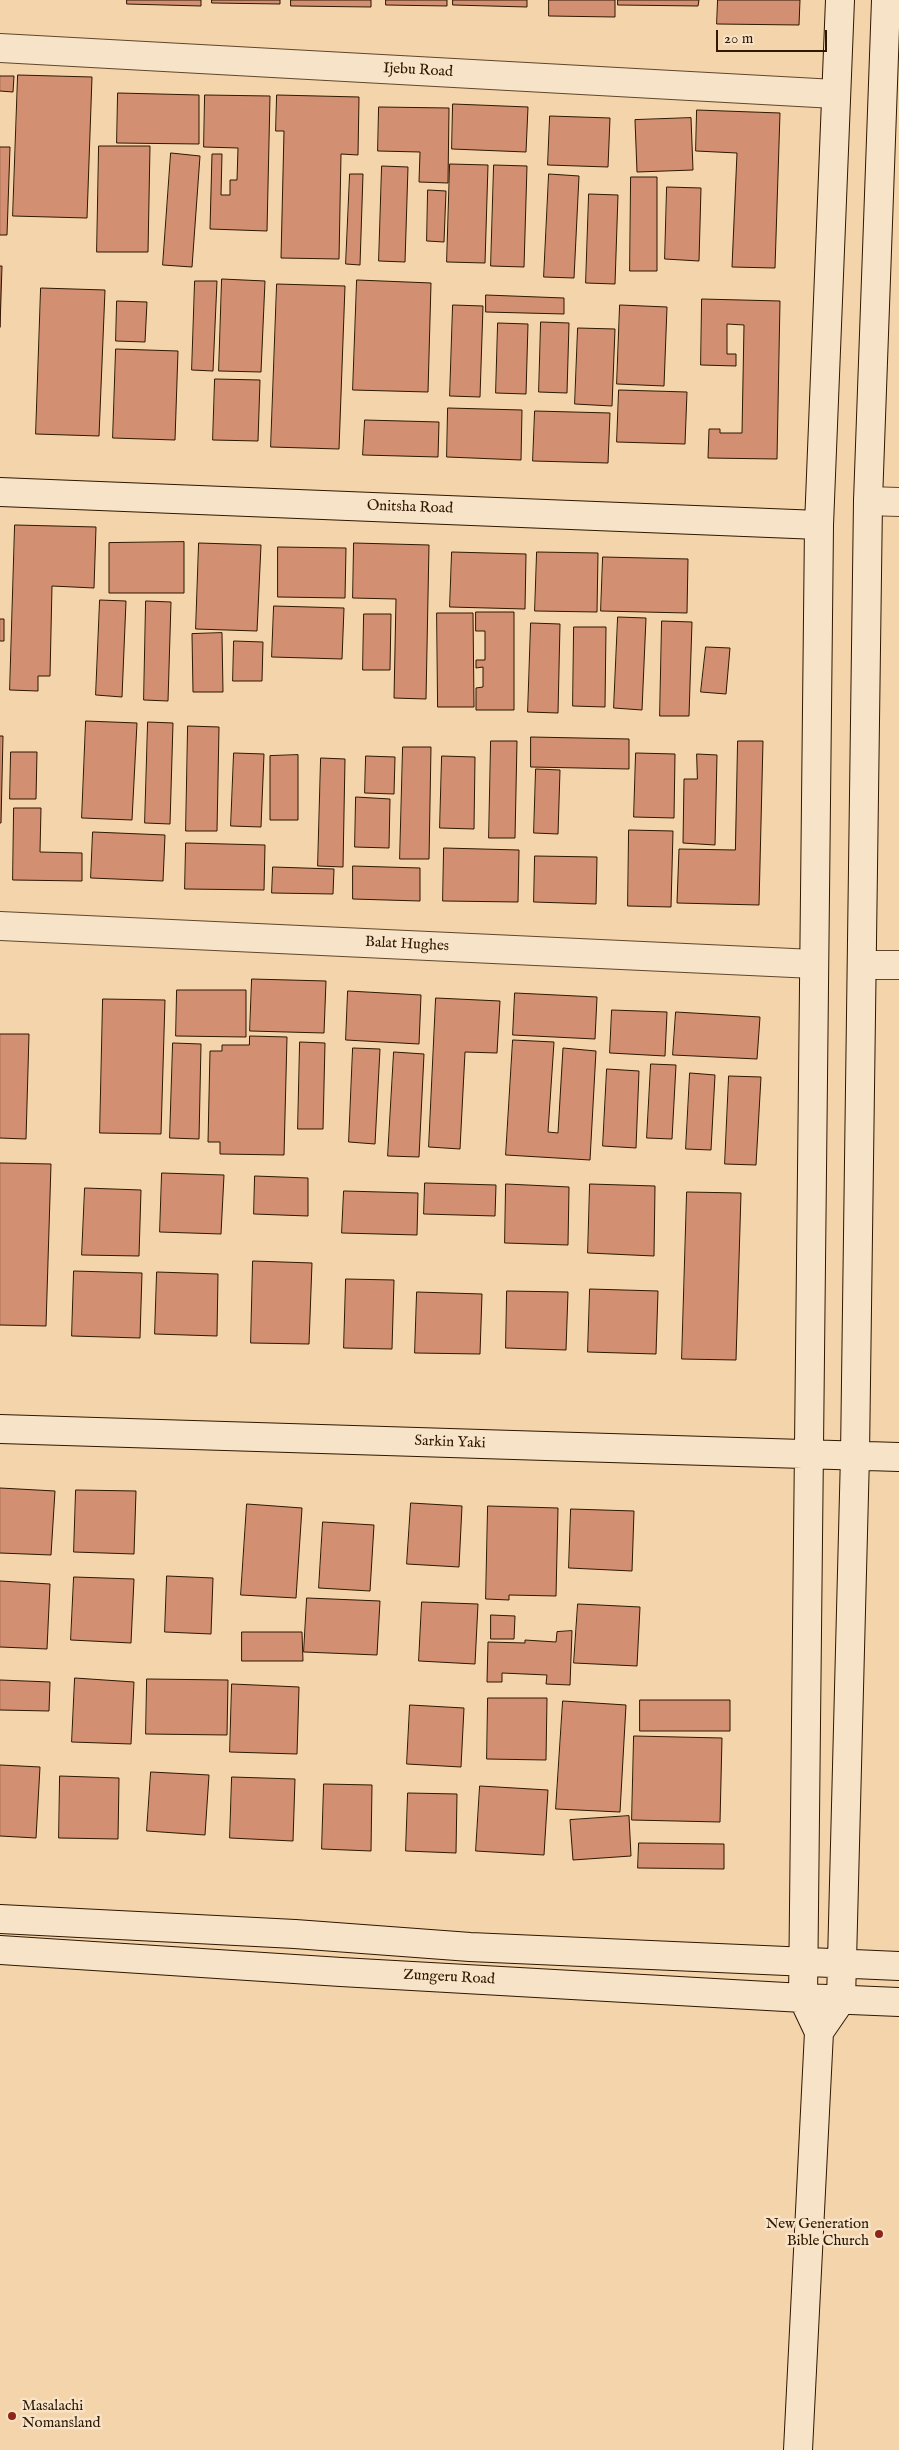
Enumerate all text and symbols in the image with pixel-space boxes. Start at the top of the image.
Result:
scale bar [719,20,830,52]
text: 20 m [724,29,753,48]
street label: Ijebu Road [383,60,453,82]
street label: Onitsha Road [366,497,454,519]
street label: Balat Hughes [365,934,449,956]
street label: Sarkin Yaki [414,1433,486,1453]
street label: Zungeru Road [403,1967,495,1989]
place label: New Generation Bible Church [766,2216,869,2251]
marker: New Generation Bible Church [873,2228,885,2240]
place label: Masalachi Nomansland [22,2398,101,2433]
marker: Masalachi Nomansland [6,2410,18,2422]

